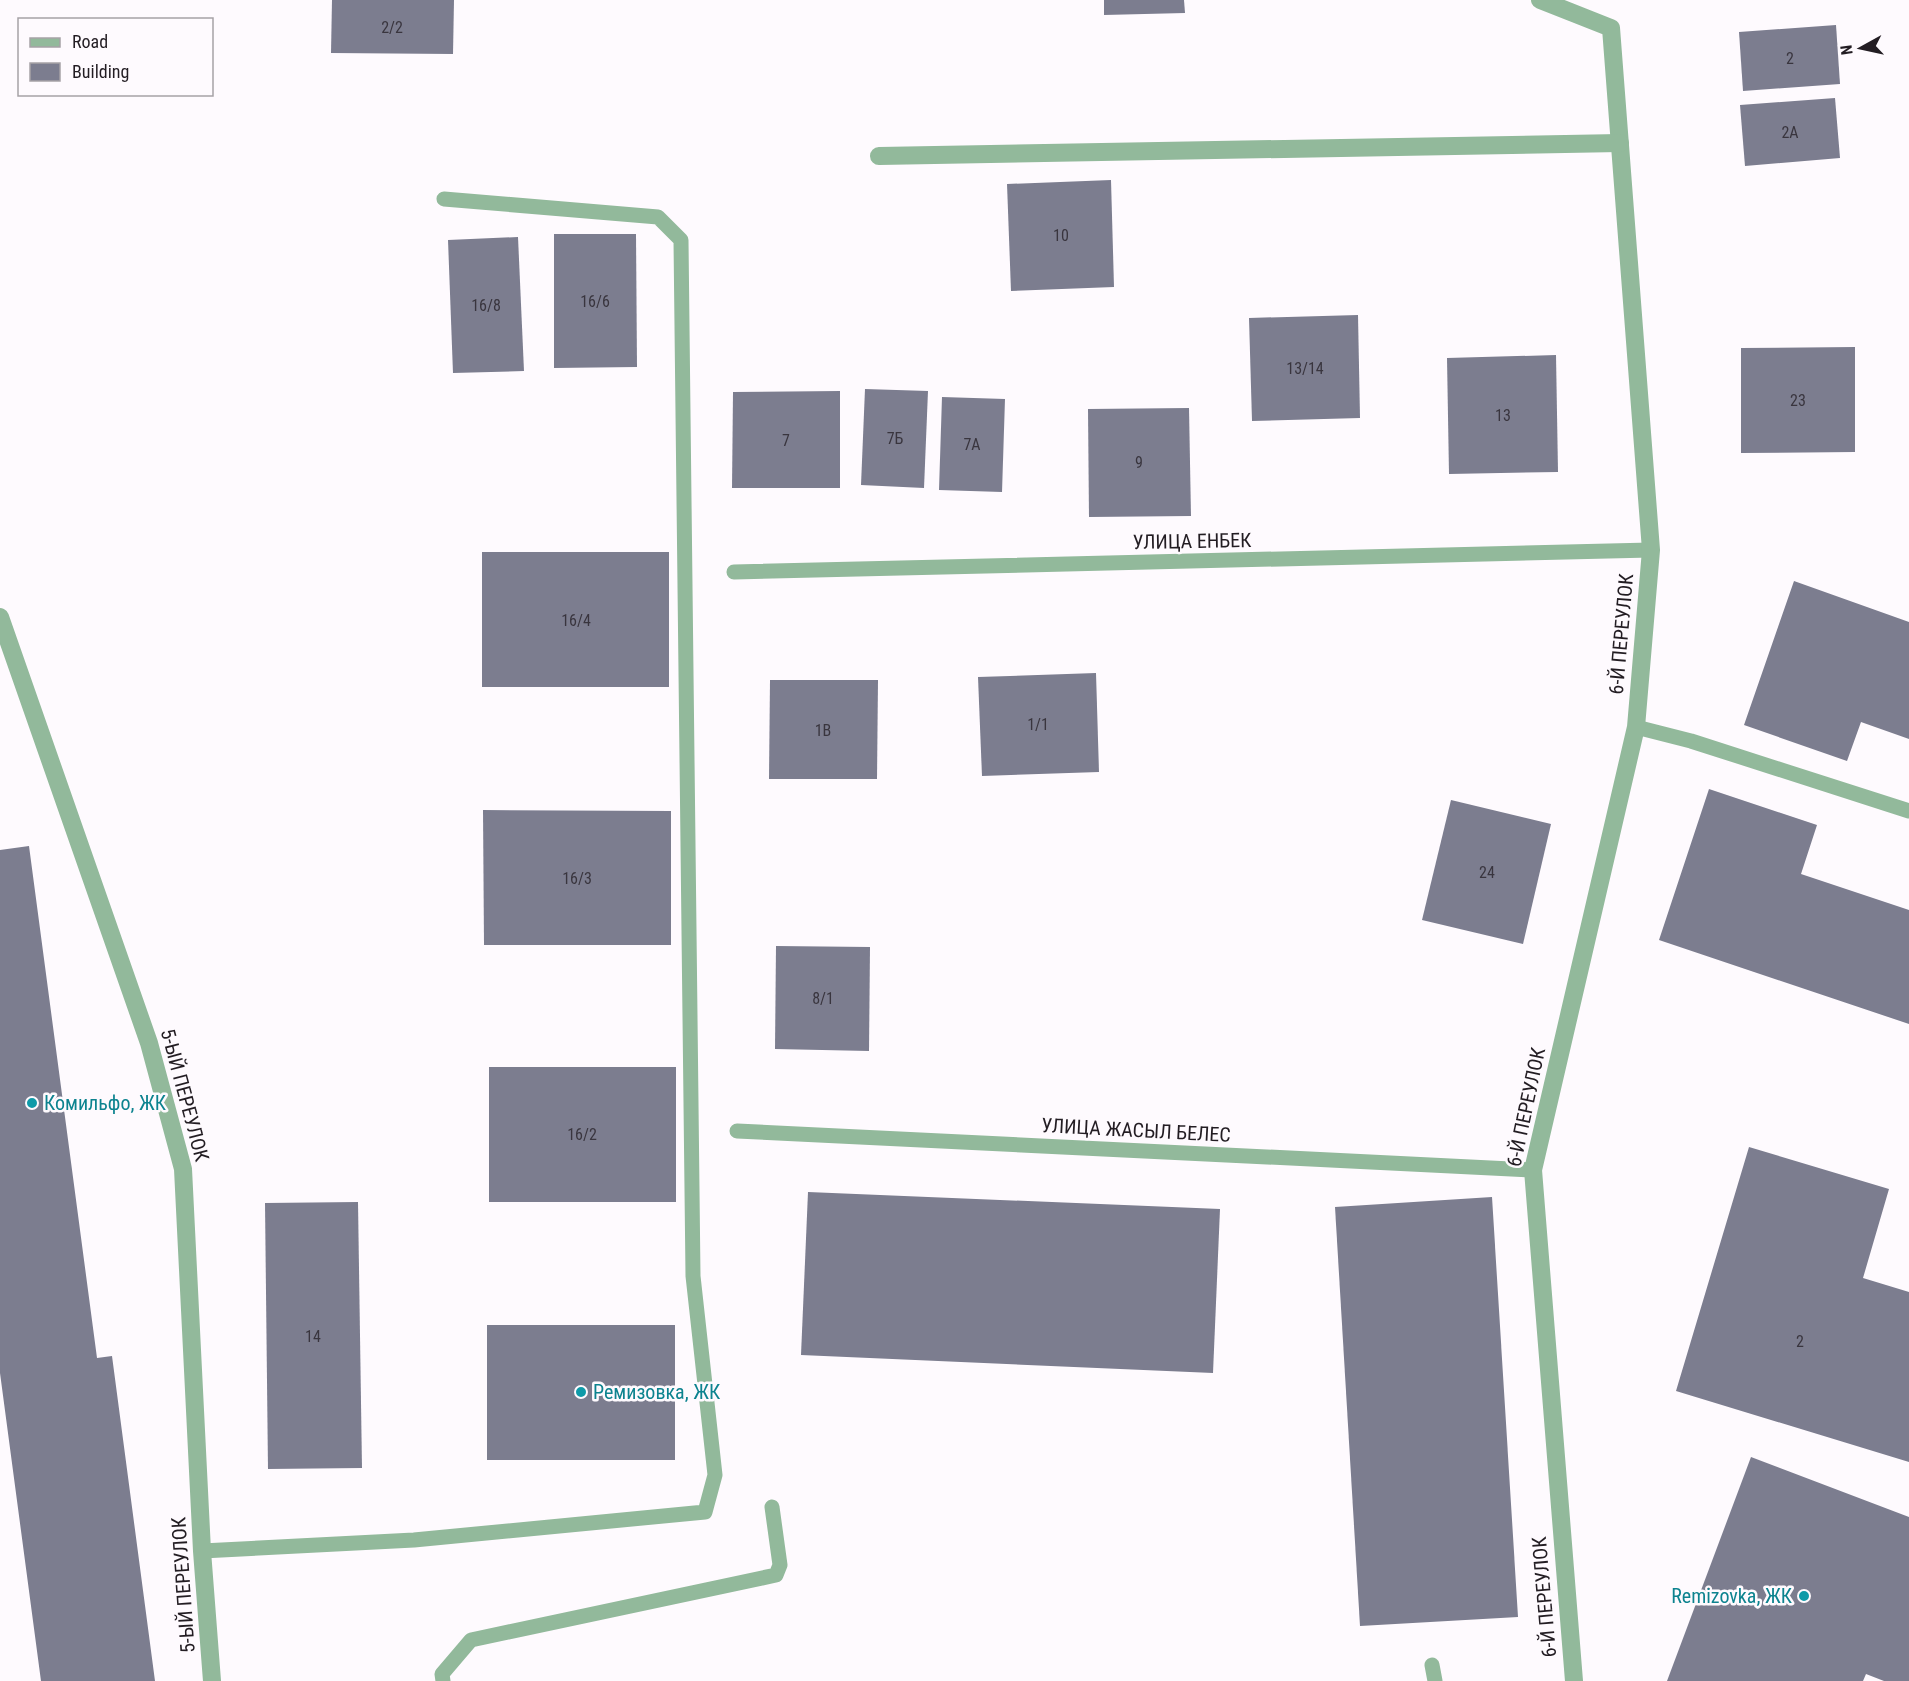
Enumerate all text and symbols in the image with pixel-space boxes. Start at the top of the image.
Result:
legend [18,18,213,96]
house number: 2/2 [381,18,403,37]
north arrow [1831,18,1891,78]
text: Road [72,31,108,52]
text: N [1837,44,1857,56]
house number: 2 [1786,49,1794,68]
text: Building [72,61,129,82]
house number: 2А [1781,123,1799,142]
house number: 10 [1053,226,1069,245]
house number: 16/6 [580,292,610,311]
house number: 16/8 [471,296,501,315]
house number: 13/14 [1286,359,1324,378]
house number: 23 [1790,391,1806,410]
house number: 13 [1495,406,1511,425]
house number: 7Б [887,429,904,448]
house number: 7 [782,431,790,450]
house number: 7А [963,435,981,454]
house number: 9 [1135,453,1143,472]
street label: УЛИЦА ЕНБЕК [1132,528,1252,554]
street label: 6-Й ПЕРЕУЛОК [1604,572,1638,695]
house number: 16/4 [561,611,591,630]
house number: 1/1 [1027,715,1049,734]
house number: 1В [815,721,831,740]
house number: 24 [1479,863,1495,882]
house number: 16/3 [562,869,592,888]
house number: 8/1 [812,989,834,1008]
street label: 5-ЫЙ ПЕРЕУЛОК [156,1026,214,1165]
street label: 6-Й ПЕРЕУЛОК [1502,1044,1550,1169]
place label: Комильфо, ЖК [44,1091,167,1115]
marker: Комильфо, ЖК [25,1096,39,1110]
street label: УЛИЦА ЖАСЫЛ БЕЛЕС [1041,1113,1231,1147]
house number: 16/2 [567,1125,597,1144]
house number: 14 [305,1327,321,1346]
house number: 2 [1796,1332,1804,1351]
place label: Ремизовка, ЖК [593,1380,721,1404]
marker: Ремизовка, ЖК [574,1385,588,1399]
street label: 5-ЫЙ ПЕРЕУЛОК [166,1515,200,1654]
street label: 6-Й ПЕРЕУЛОК [1527,1535,1561,1658]
place label: Remizovka, ЖК [1671,1584,1793,1608]
marker: Remizovka, ЖК [1797,1589,1811,1603]

